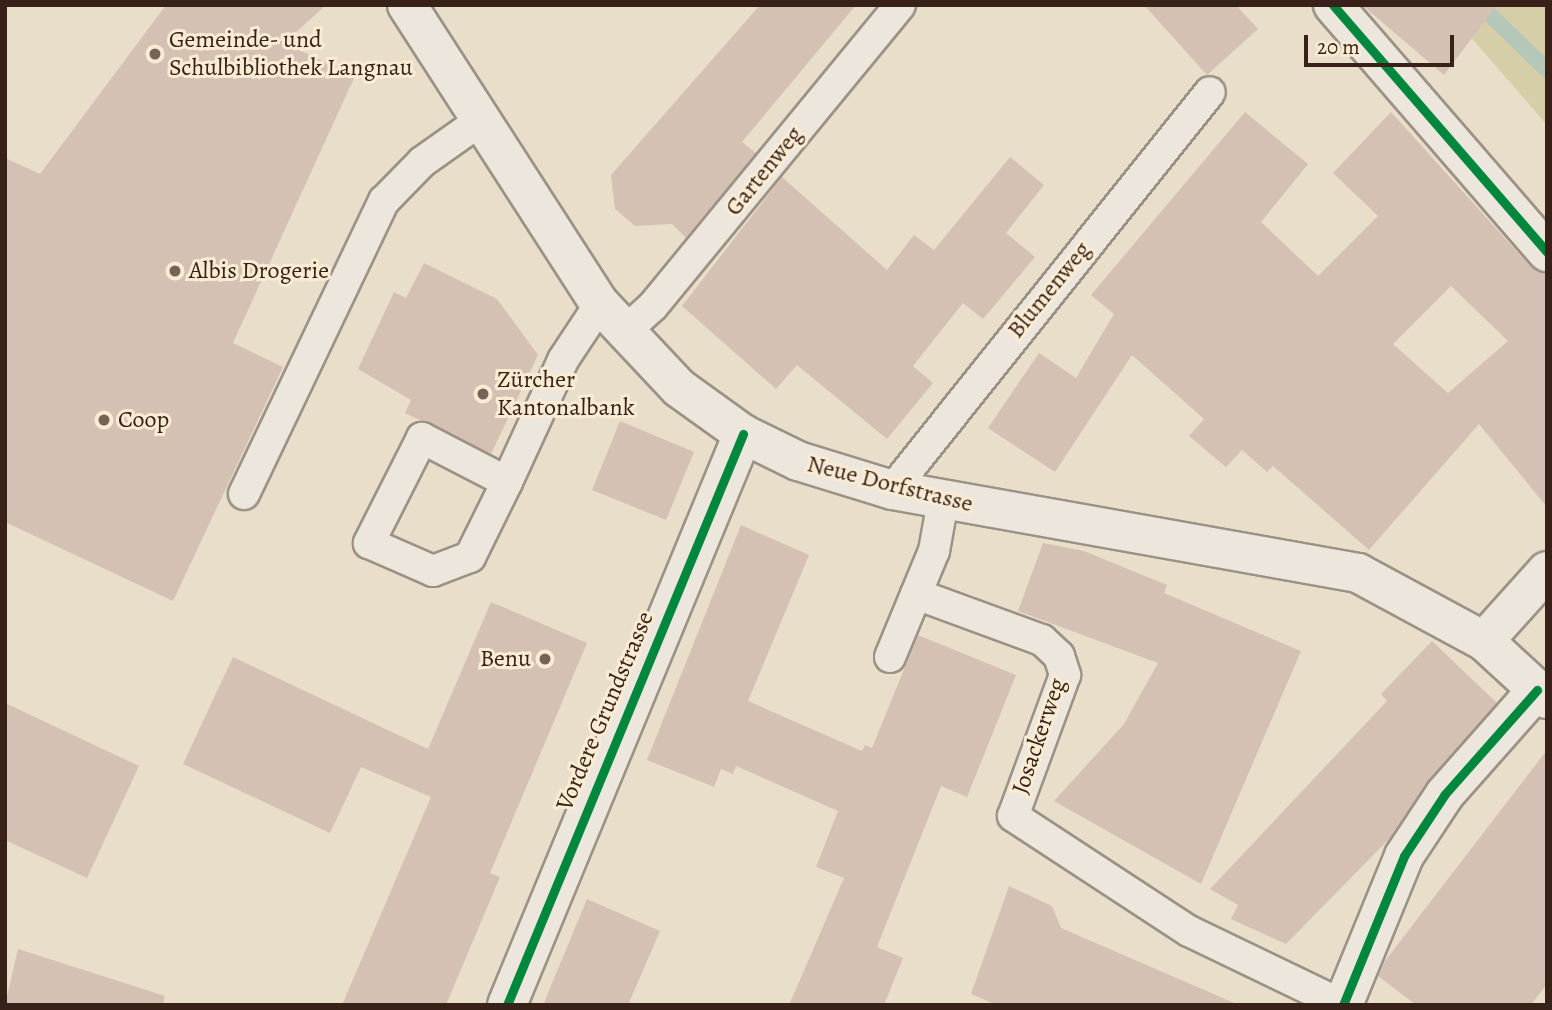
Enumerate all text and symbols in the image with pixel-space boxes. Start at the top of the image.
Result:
scale bar [1307,21,1458,65]
place label: Gemeinde- und Schulbibliothek Langnau [169,26,413,82]
text: 20 m [1317,33,1360,61]
marker: Gemeinde- und Schulbibliothek Langnau [147,46,163,62]
street label: Gartenweg [719,121,809,221]
street label: Blumenweg [1001,236,1097,344]
place label: Albis Drogerie [189,257,329,285]
marker: Albis Drogerie [167,263,183,279]
place label: Zürcher Kantonalbank [497,366,635,422]
marker: Zürcher Kantonalbank [475,386,491,402]
place label: Coop [118,406,169,434]
marker: Coop [96,412,112,428]
street label: Neue Dorfstrasse [804,450,976,518]
street label: Vordere Grundstrasse [550,607,660,815]
place label: Benu [480,645,531,673]
marker: Benu [537,651,553,667]
street label: Josackerweg [1006,674,1072,798]

